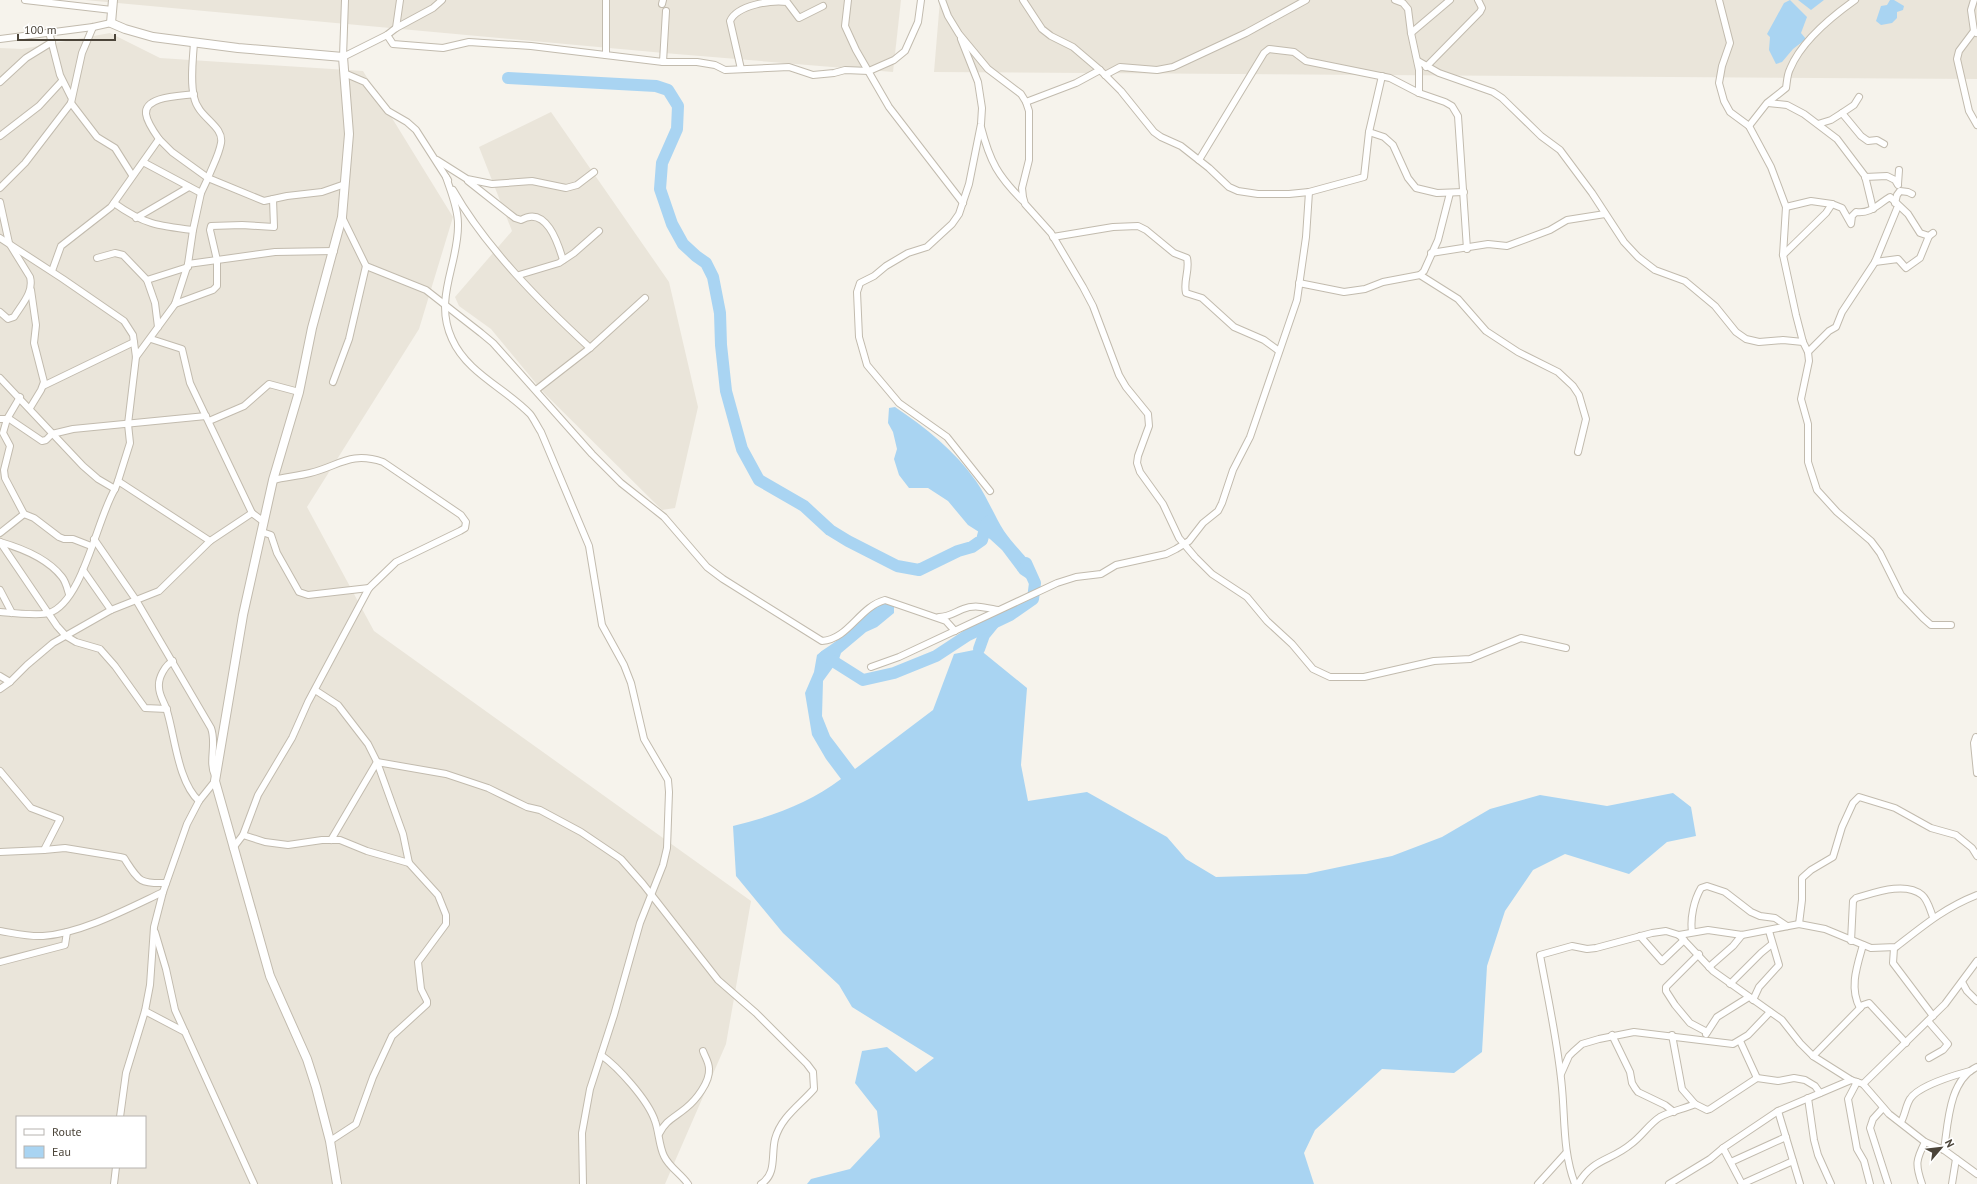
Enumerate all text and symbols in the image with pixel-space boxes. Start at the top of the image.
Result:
scale bar [18,16,115,42]
text: 100 m [24,22,57,37]
legend [16,1116,146,1168]
text: Route [52,1124,82,1139]
north arrow [1921,1128,1961,1168]
text: N [1942,1137,1958,1150]
text: Eau [52,1144,71,1159]

